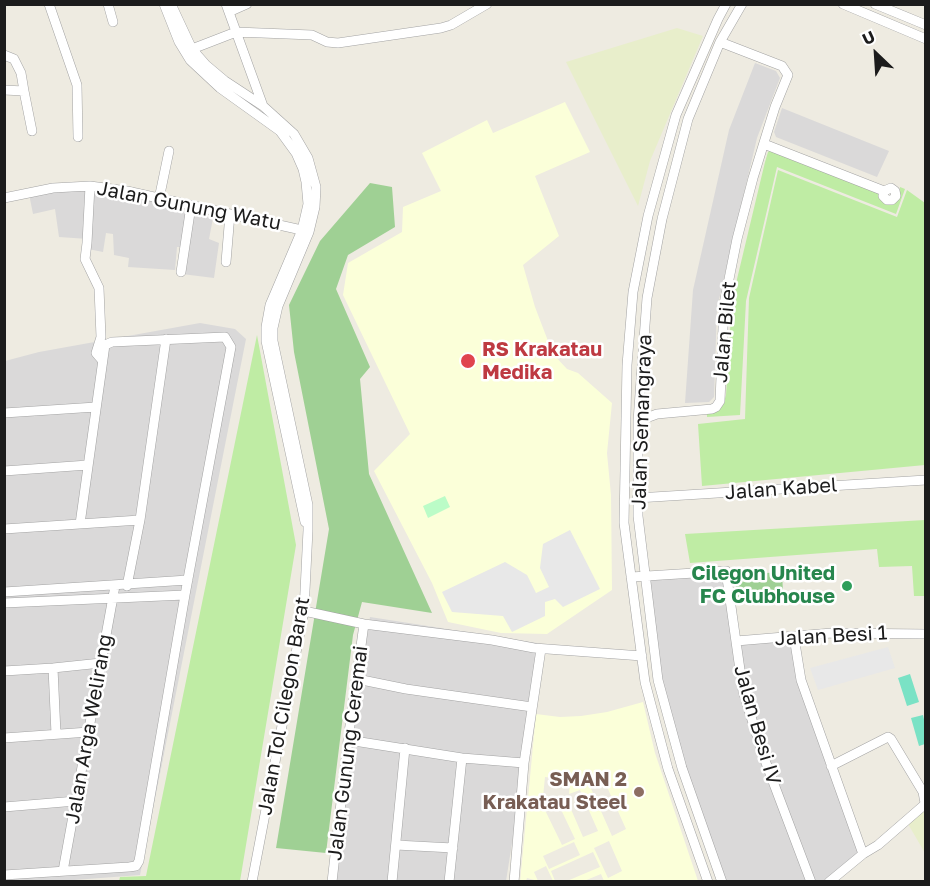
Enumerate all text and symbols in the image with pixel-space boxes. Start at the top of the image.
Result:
north arrow [846,24,906,84]
text: U [859,26,878,49]
street label: Jalan Gunung Watu [95,176,283,236]
street label: Jalan Bilet [709,280,741,384]
street label: Jalan Semangraya [627,334,657,510]
place label: RS Krakatau Medika [482,338,602,385]
marker: RS Krakatau Medika [459,352,477,370]
street label: Jalan Kabel [724,473,838,505]
place label: Cilegon United FC Clubhouse [691,562,835,609]
marker: Cilegon United FC Clubhouse [840,579,854,593]
street label: Jalan Tol Cilegon Barat [253,595,315,817]
street label: Jalan Besi 1 [774,621,888,651]
street label: Jalan Arga Welirang [60,632,118,826]
street label: Jalan Gunung Ceremai [323,644,373,862]
street label: Jalan Besi IV [729,663,785,787]
place label: SMAN 2 Krakatau Steel [482,768,627,815]
marker: SMAN 2 Krakatau Steel [632,785,646,799]

